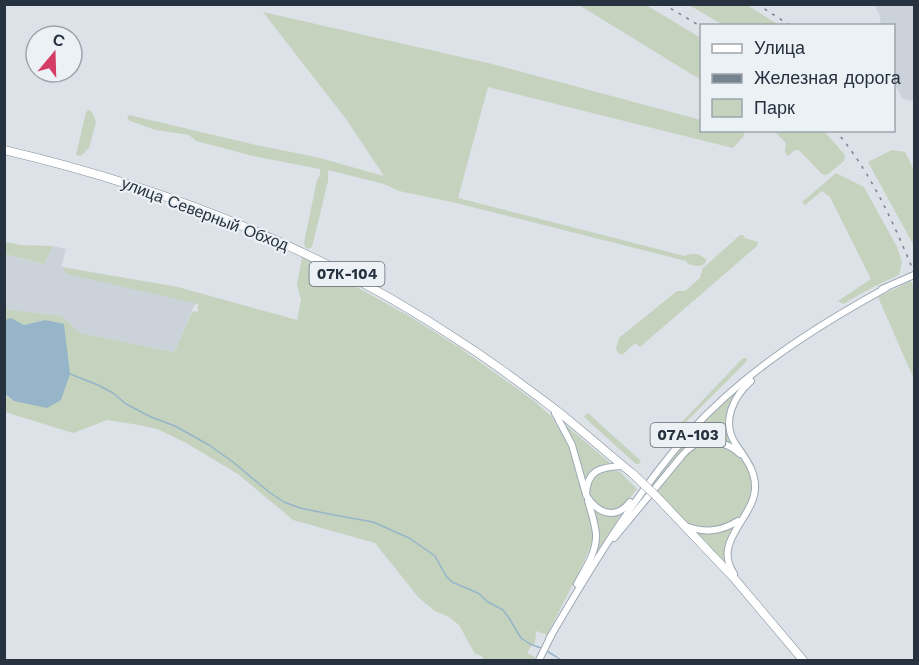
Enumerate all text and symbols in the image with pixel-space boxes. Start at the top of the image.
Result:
north arrow [24,24,84,84]
legend [700,24,895,132]
text: С [50,29,68,51]
text: Улица [754,37,806,58]
text: Железная дорога [754,67,902,88]
text: Парк [754,97,795,118]
street label: улица Северный Обход [119,173,292,255]
road number: 07К-104 [310,262,385,286]
road number: 07А-103 [650,423,726,447]

